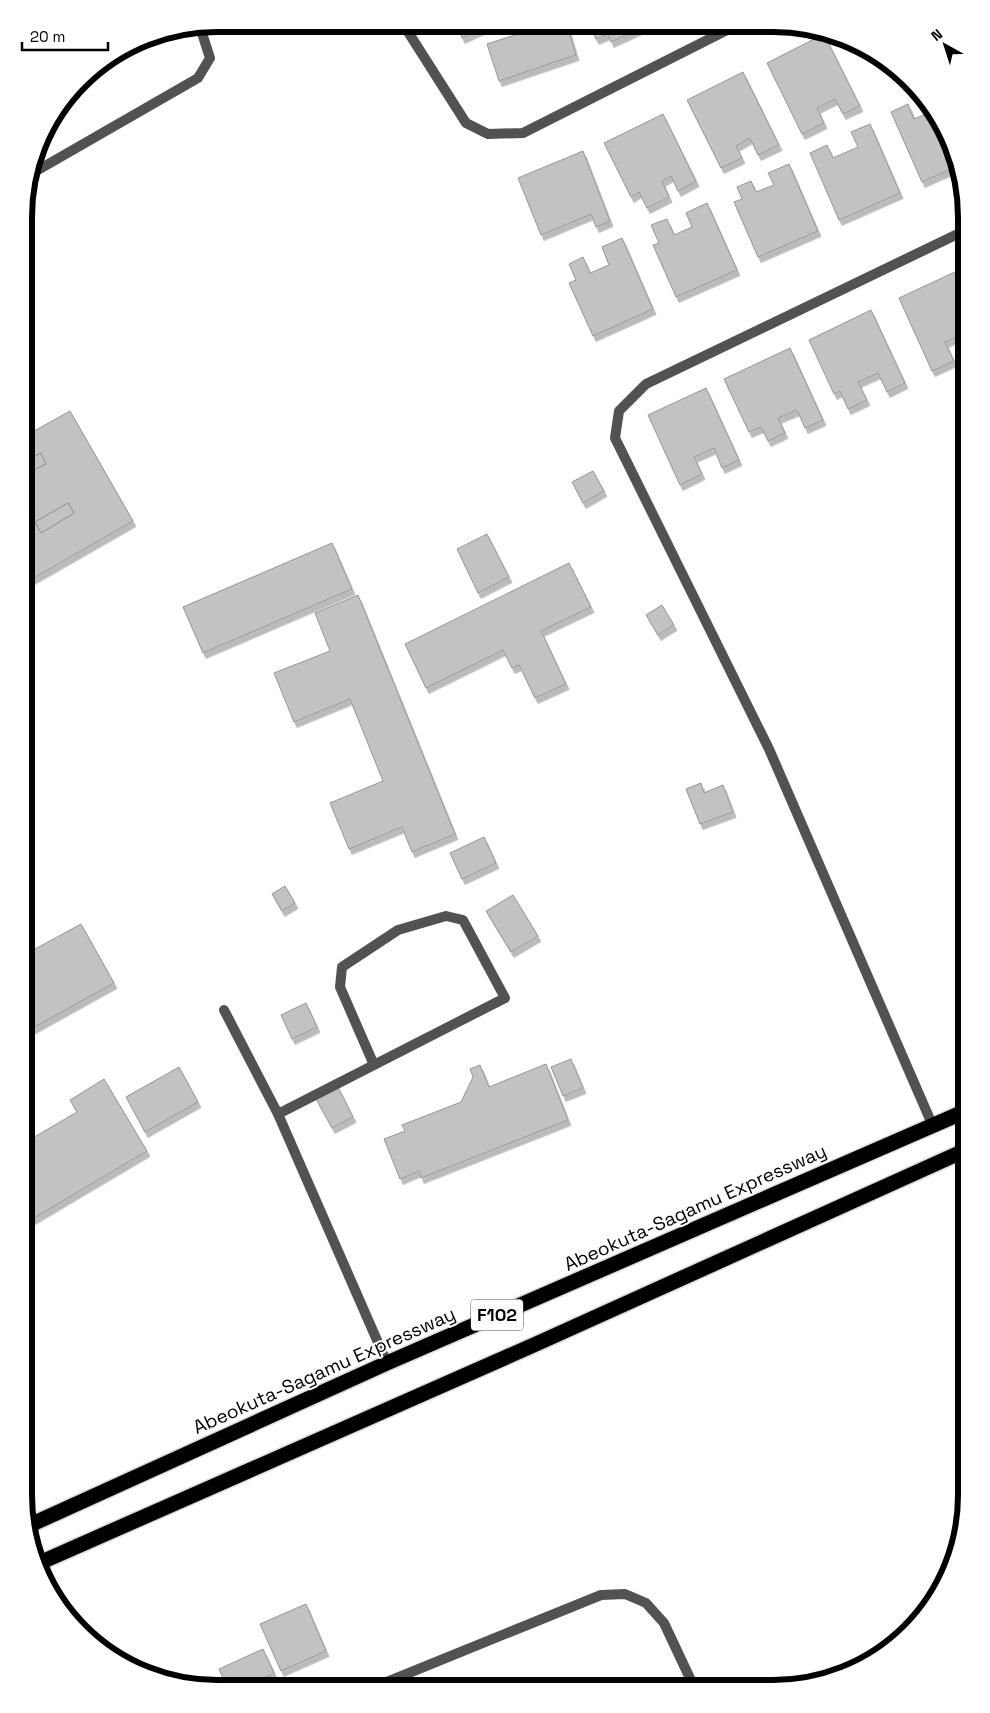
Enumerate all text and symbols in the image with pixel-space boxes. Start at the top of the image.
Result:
scale bar [22,20,109,52]
north arrow [920,20,970,70]
text: N [928,25,946,45]
text: 20 m [30,27,65,46]
street label: Abeokuta-Sagamu Expressway [560,1138,830,1277]
road number: F102 [471,1300,523,1330]
street label: Abeokuta-Sagamu Expressway [189,1301,459,1440]

